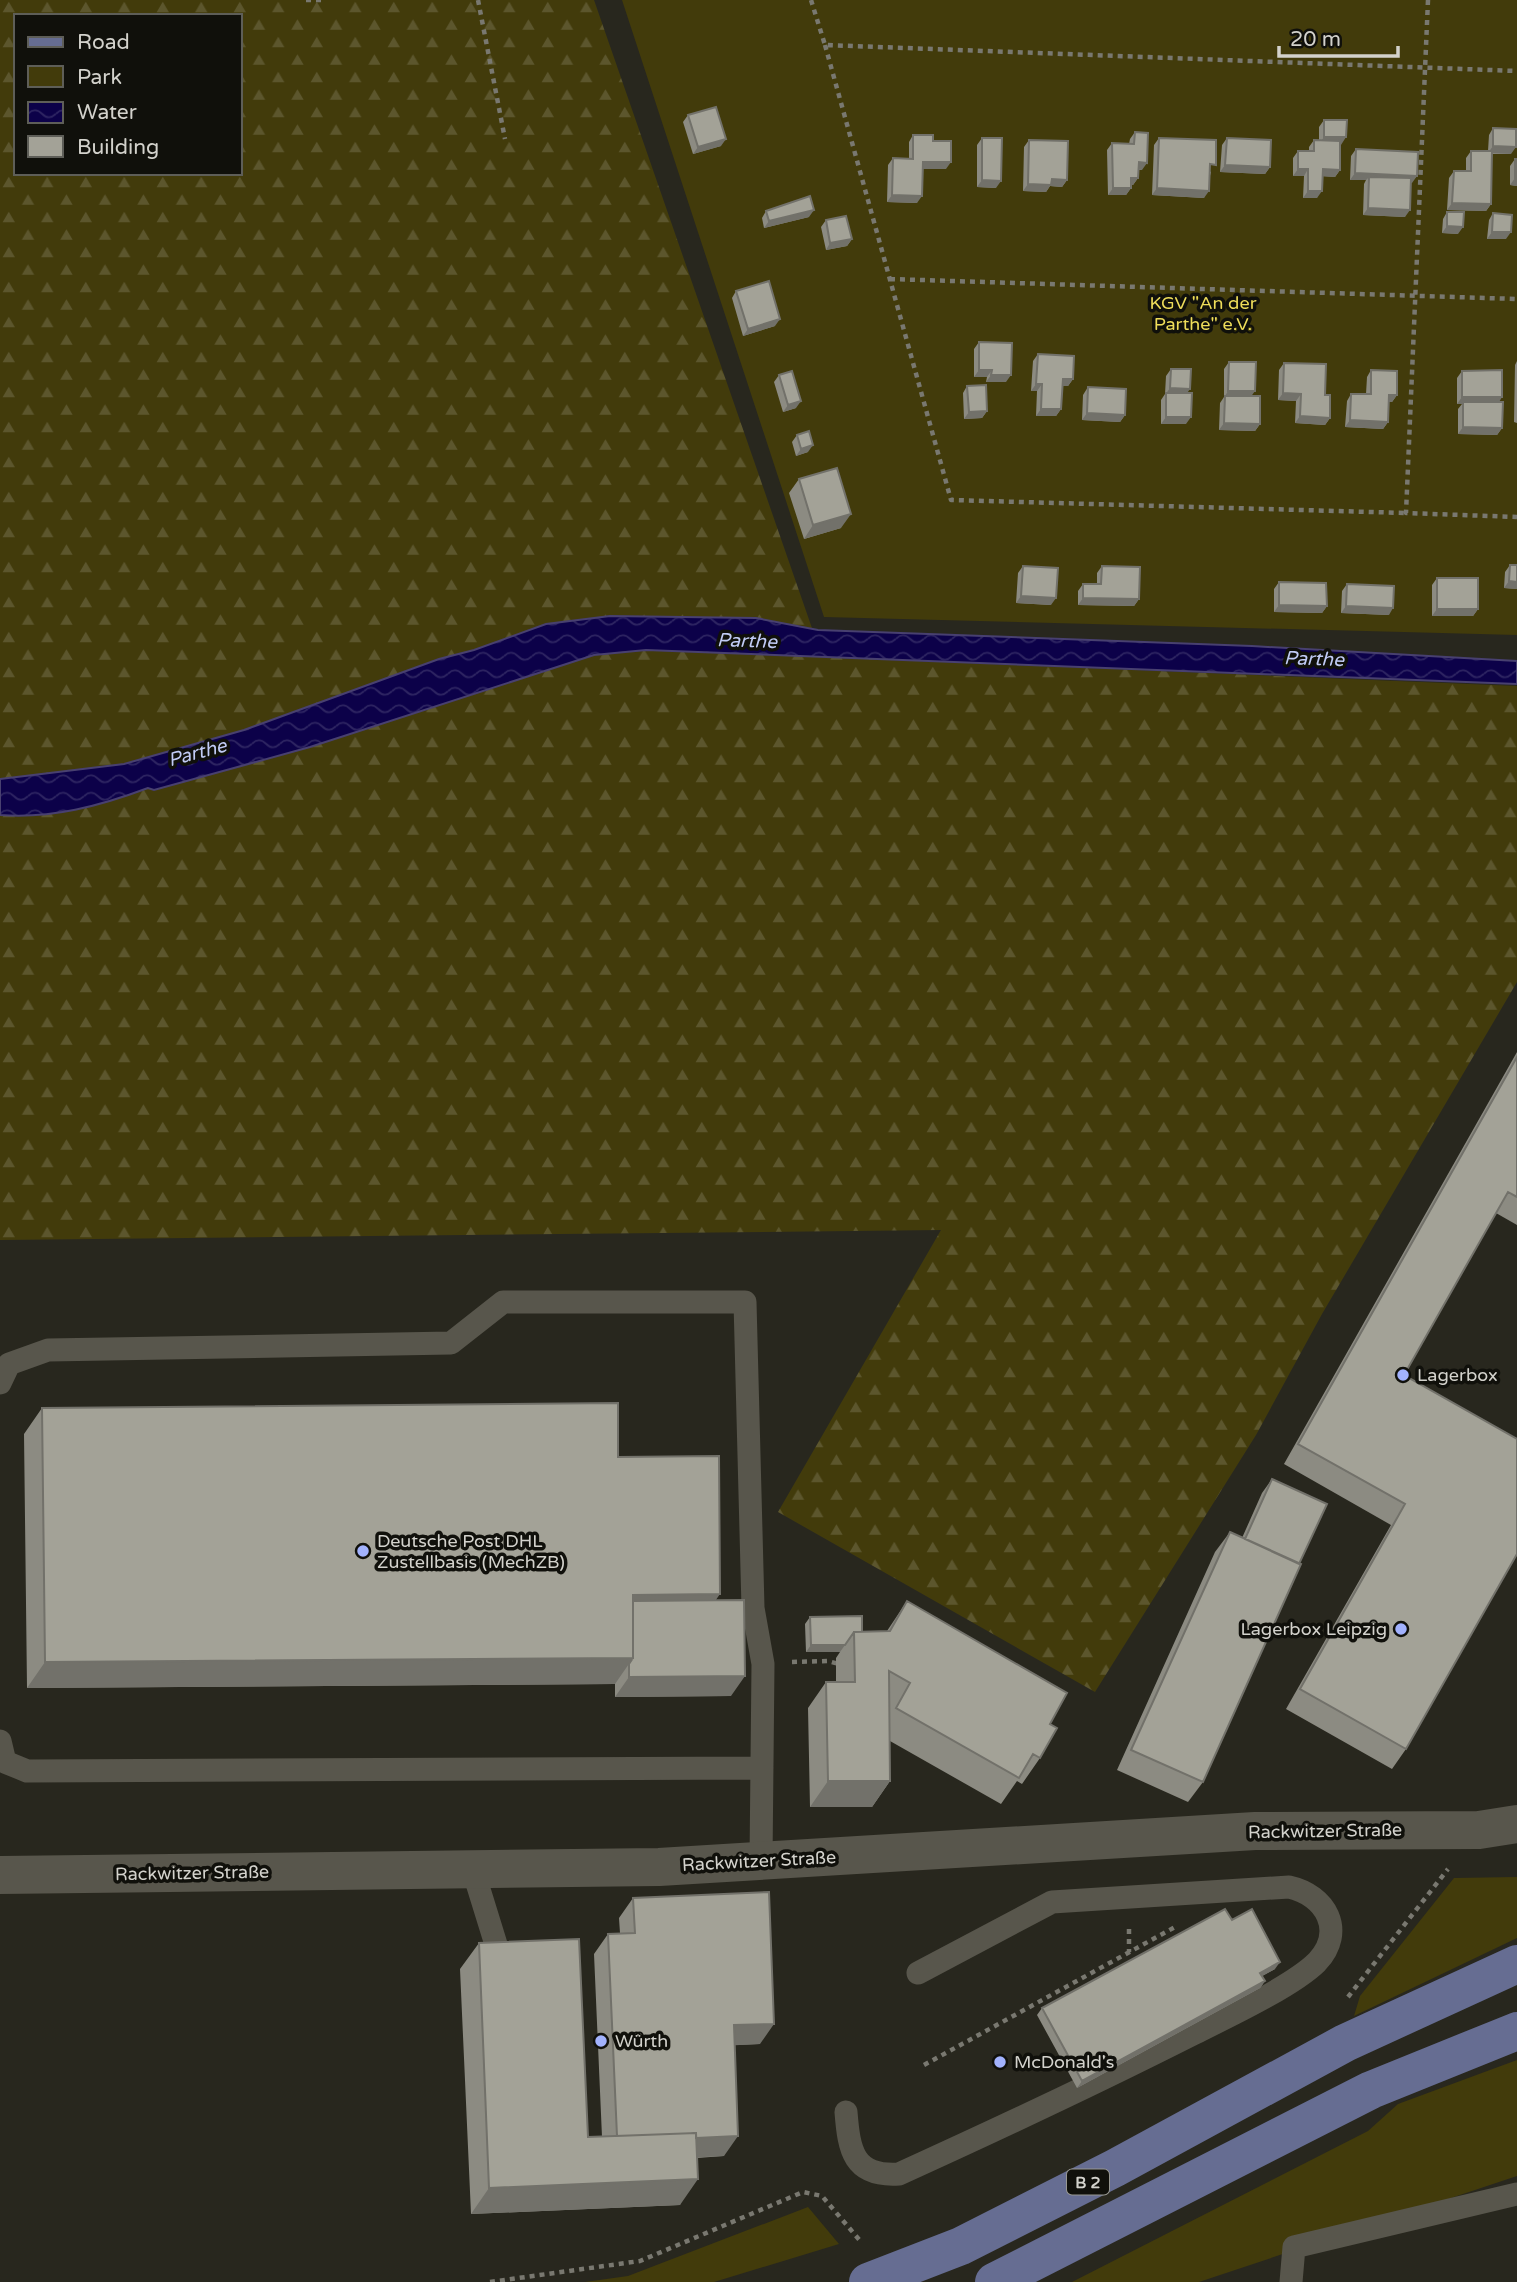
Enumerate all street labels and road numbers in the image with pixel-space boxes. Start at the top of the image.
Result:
street label: Rackwitzer Straße [1248,1819,1402,1843]
street label: Rackwitzer Straße [681,1846,837,1876]
street label: Rackwitzer Straße [115,1861,269,1885]
road number: B 2 [1067,2170,1109,2194]

